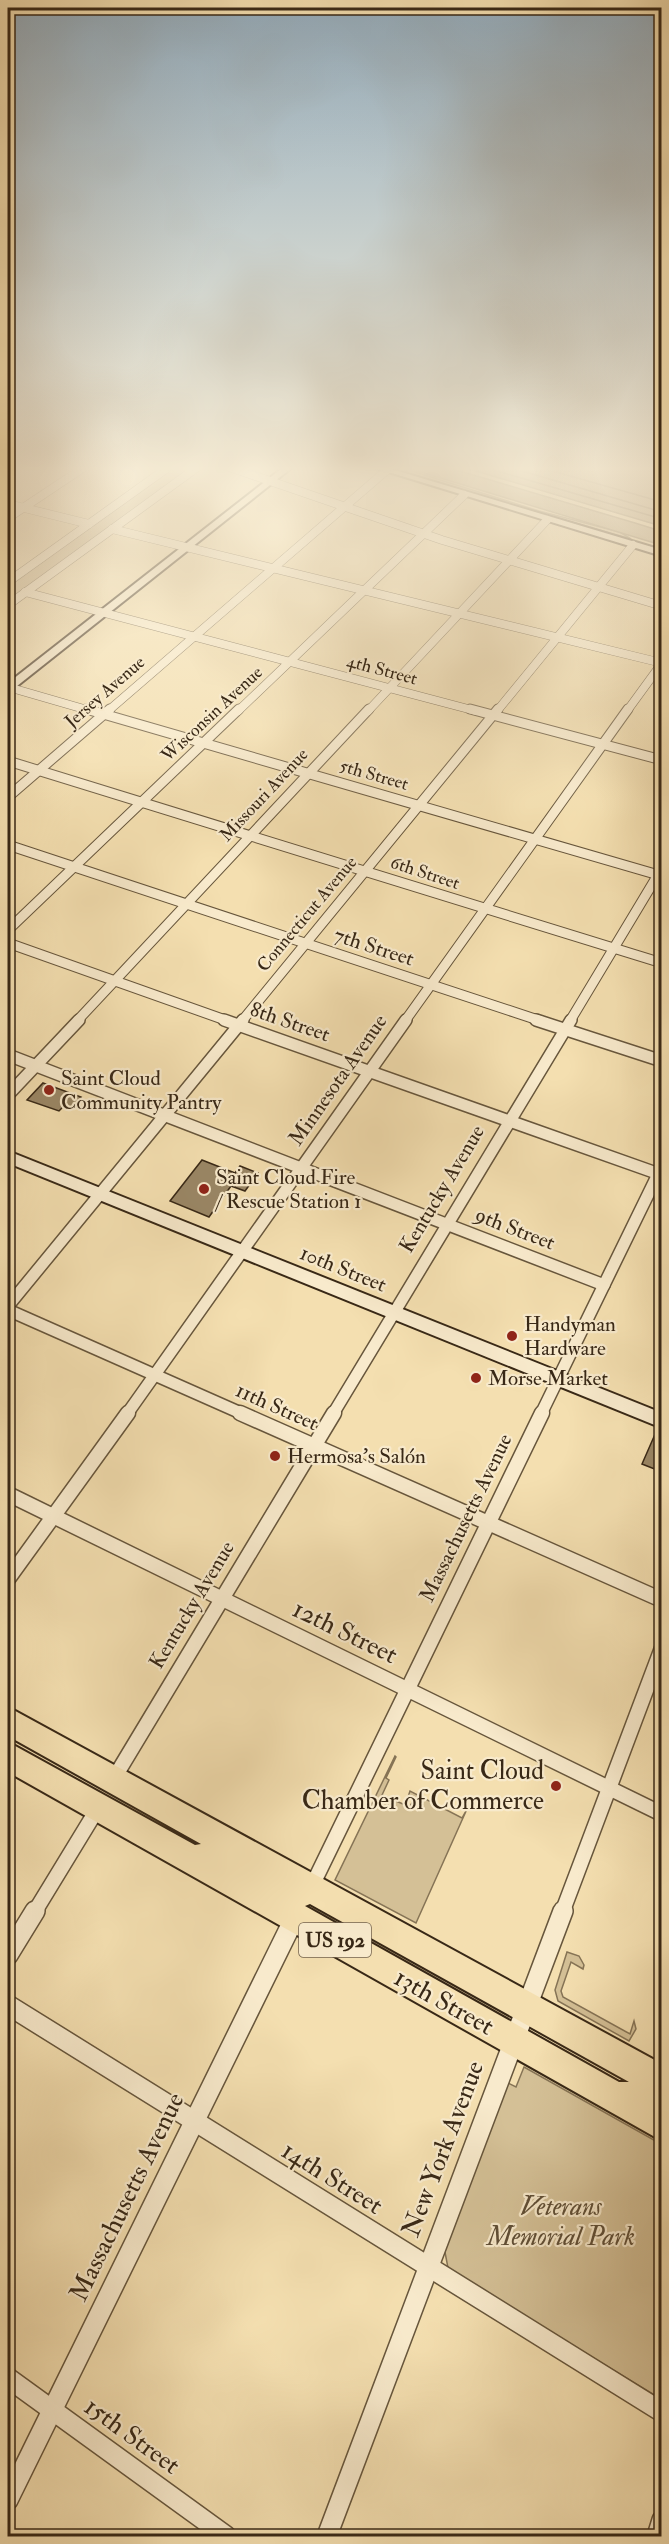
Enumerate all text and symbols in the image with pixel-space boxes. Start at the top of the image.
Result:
street label: 4th Street [344,650,420,690]
street label: Jersey Avenue [59,651,150,734]
street label: Wisconsin Avenue [156,661,268,768]
street label: Missouri Avenue [215,743,314,847]
street label: 5th Street [337,754,411,796]
street label: Connecticut Avenue [252,851,362,977]
street label: 6th Street [387,851,463,895]
street label: 7th Street [331,921,418,973]
street label: 8th Street [246,996,334,1048]
street label: Minnesota Avenue [283,1009,393,1151]
place label: Saint Cloud Community Pantry [61,1065,222,1116]
marker: Saint Cloud Community Pantry [42,1083,56,1097]
street label: Kentucky Avenue [393,1120,491,1258]
place label: Saint Cloud Fire / Rescue Station 1 [214,1164,362,1215]
marker: Saint Cloud Fire / Rescue Station 1 [197,1182,211,1196]
street label: 9th Street [469,1201,559,1257]
street label: 10th Street [296,1239,390,1299]
place label: Handyman Hardware [524,1311,616,1362]
marker: Handyman Hardware [505,1329,519,1343]
place label: Morse Market [488,1365,608,1392]
marker: Morse Market [469,1371,483,1385]
street label: 11th Street [231,1377,323,1437]
street label: Massachusetts Avenue [414,1429,519,1607]
place label: Hermosa's Salón [287,1443,426,1470]
marker: Hermosa's Salón [268,1449,282,1463]
street label: Kentucky Avenue [143,1536,241,1674]
street label: 12th Street [287,1593,403,1671]
place label: Saint Cloud Chamber of Commerce [302,1755,544,1817]
marker: Saint Cloud Chamber of Commerce [549,1779,563,1793]
road number: US 192 [299,1923,371,1957]
street label: 13th Street [388,1961,500,2043]
street label: New York Avenue [395,2056,491,2241]
street label: Massachusetts Avenue [63,2087,191,2306]
street label: 14th Street [275,2134,389,2222]
park label: Veterans Memorial Park [485,2191,635,2253]
street label: 15th Street [78,2390,186,2482]

